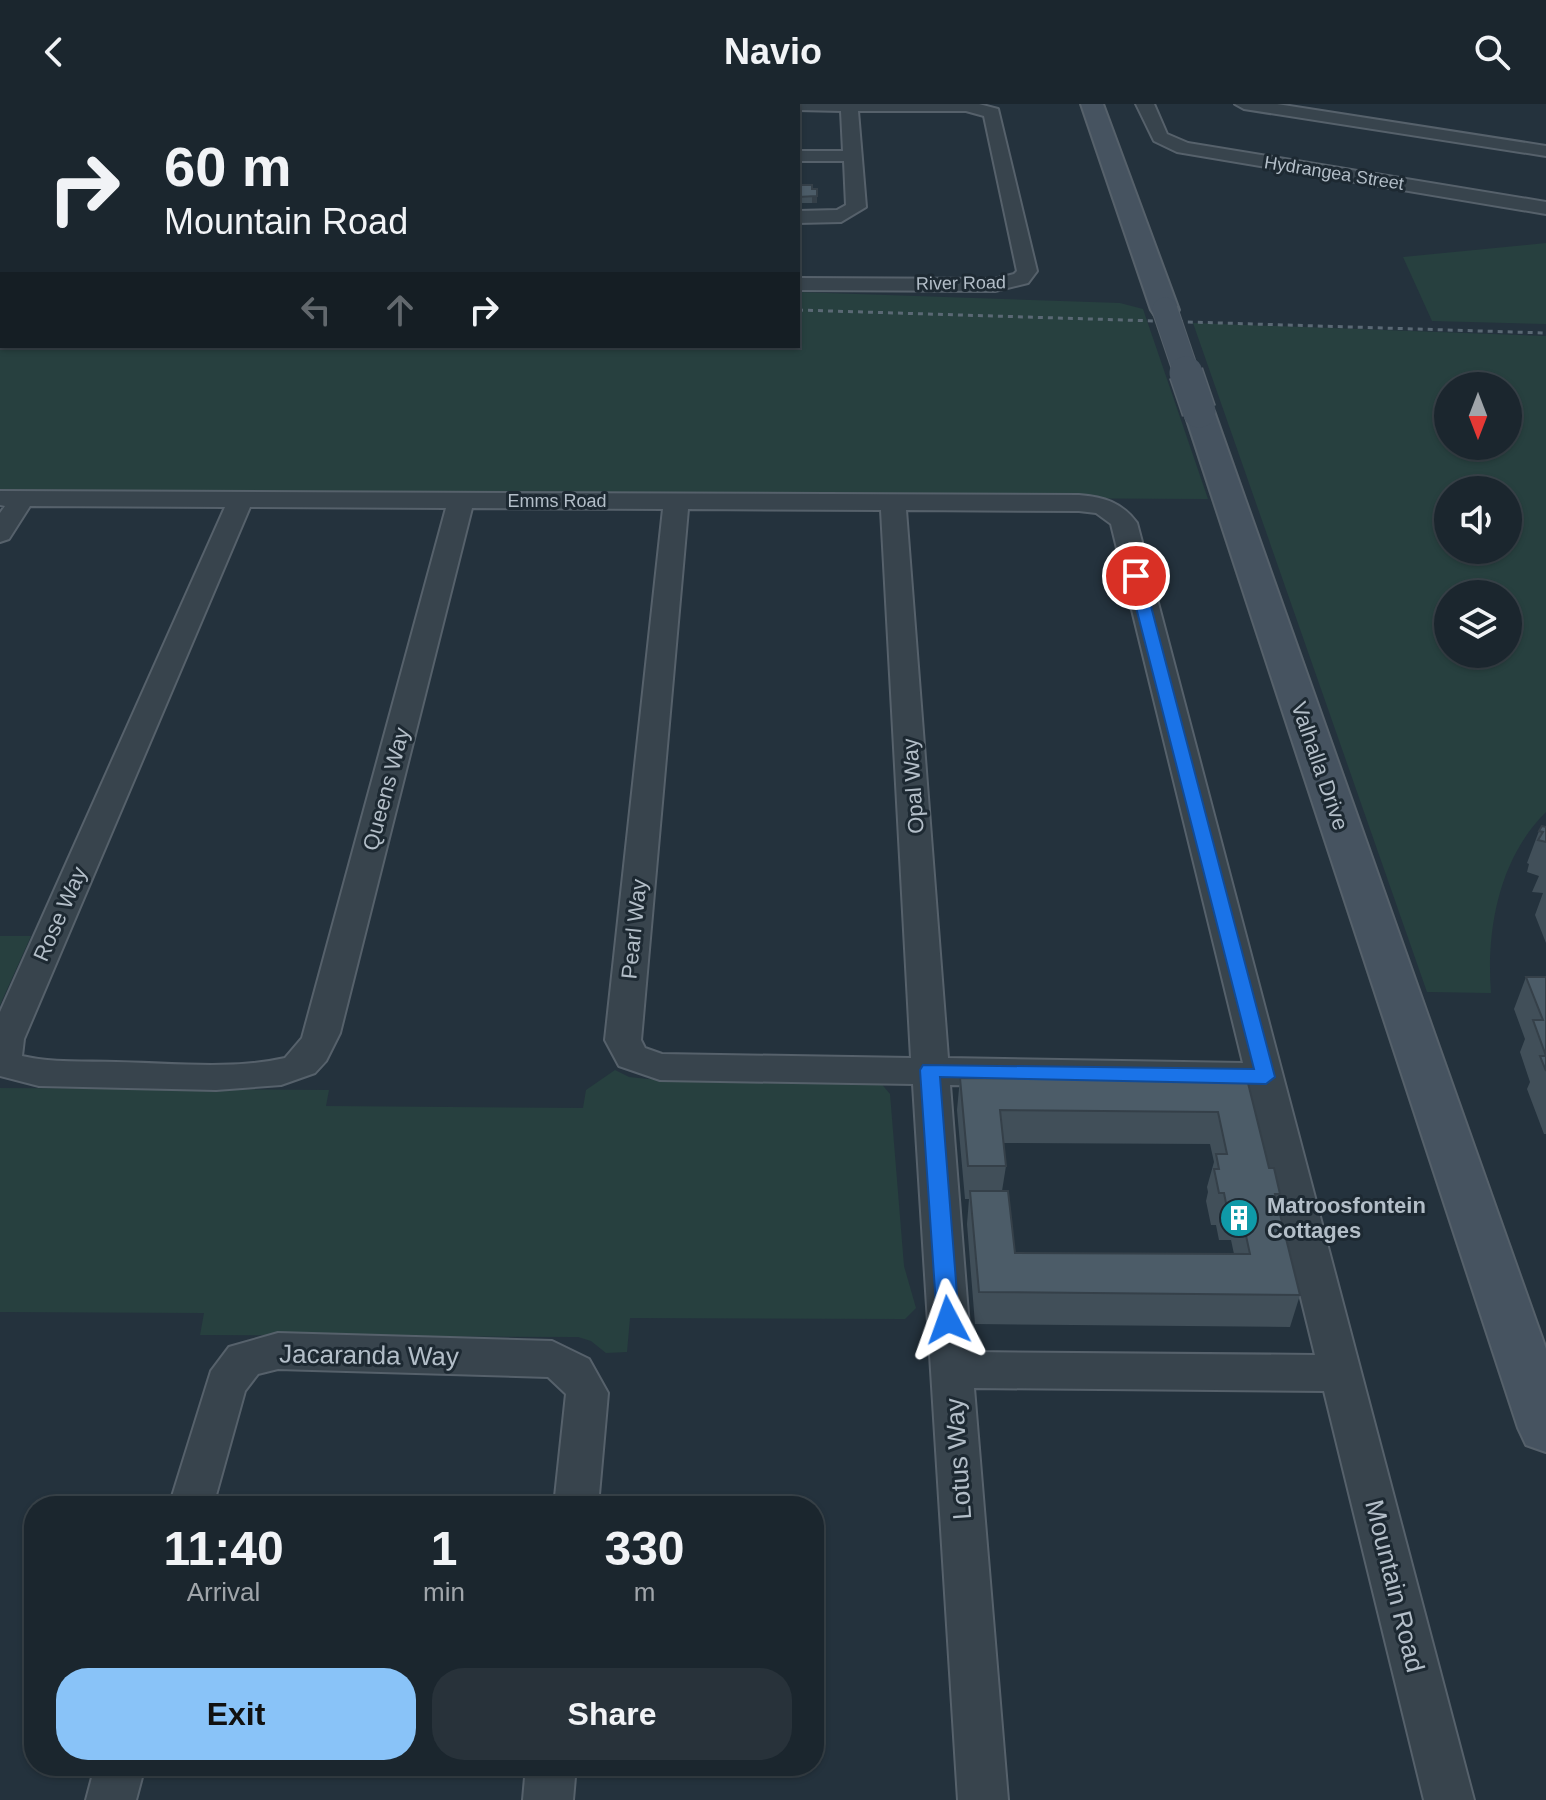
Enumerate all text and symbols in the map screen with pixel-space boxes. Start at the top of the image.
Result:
icon: back [32,30,76,74]
icon: search [1470,30,1514,74]
text: Navio [724,31,822,72]
text: 60 m [164,135,292,198]
icon: right [32,136,136,240]
street label: Hydrangea Street [1263,152,1405,194]
text: Mountain Road [164,201,408,242]
street label: River Road [916,272,1006,294]
icon: left [294,288,338,332]
icon: ahead [378,288,422,332]
icon: right [462,288,506,332]
north arrow [1434,372,1522,460]
map controls [1434,372,1522,668]
button: sound [1434,476,1522,564]
street label: Emms Road [507,491,607,511]
pin [1102,542,1170,610]
icon: arrive [1114,554,1158,598]
button: layers [1434,580,1522,668]
street label: Valhalla Drive [1286,699,1354,833]
street label: Queens Way [358,725,414,853]
street label: Opal Way [897,737,929,835]
street label: Rose Way [28,863,92,965]
street label: Pearl Way [616,878,652,980]
place label: Matroosfontein Cottages [1267,1193,1426,1243]
building icon: Matroosfontein Cottages [1218,1197,1260,1239]
position arrow [906,1278,990,1362]
street label: Jacaranda Way [279,1338,459,1372]
street label: Lotus Way [939,1397,977,1521]
street label: Mountain Road [1359,1497,1431,1675]
text: 11:40 [163,1522,284,1575]
text: 1 [431,1522,457,1575]
text: 330 [604,1522,685,1575]
text: Arrival [187,1577,260,1607]
text: min [423,1577,465,1607]
text: m [634,1577,655,1607]
button: Exit [56,1668,416,1760]
button: Share [432,1668,792,1760]

